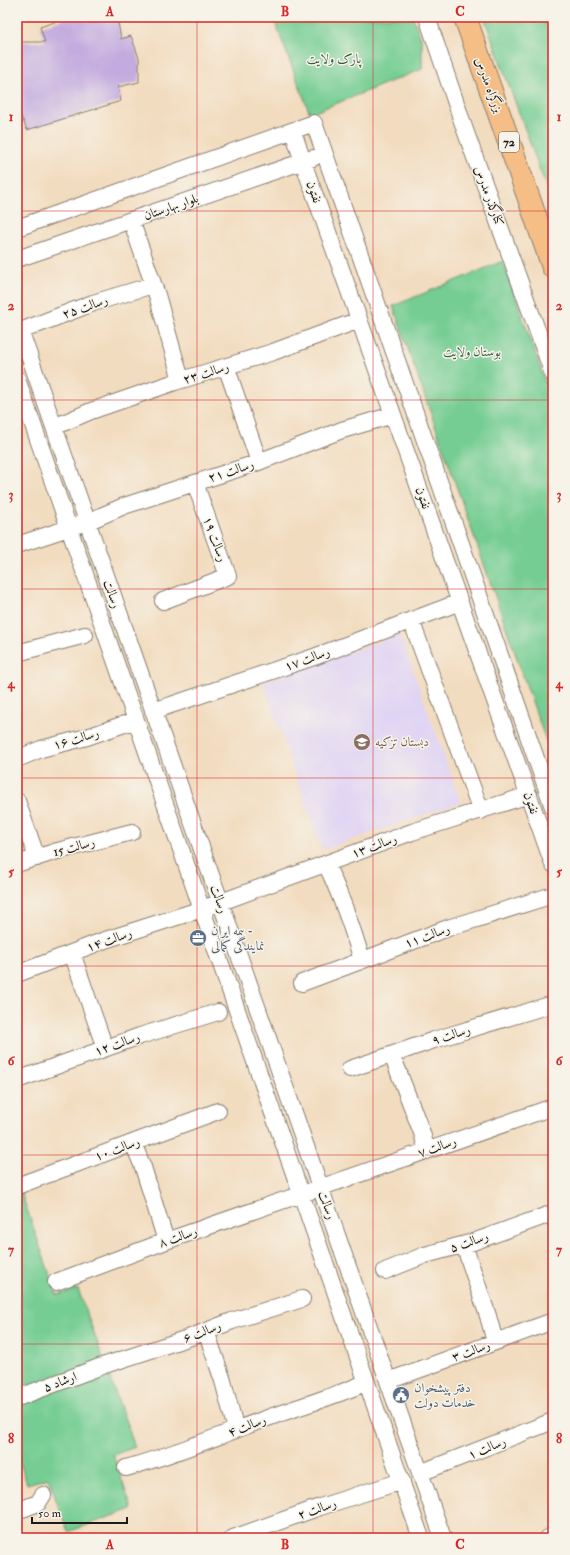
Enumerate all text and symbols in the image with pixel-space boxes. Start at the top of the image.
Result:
text: A [105,4,115,20]
text: B [281,4,289,20]
text: C [455,4,465,20]
park label: پارک ولایت [307,51,362,68]
street label: بزرگراه مدرس [472,55,508,116]
text: 1 [9,109,14,125]
text: 1 [557,109,562,125]
road number: 72 [499,132,519,152]
street label: کنارگذر مدرس [471,163,509,228]
street label: نفتون [303,179,325,205]
street label: بلوار بهارستان [142,190,200,224]
street label: رسالت ۲۵ [60,292,110,322]
text: 2 [8,298,15,314]
text: 2 [556,298,563,314]
park label: بوستان ولایت [443,344,501,360]
street label: رسالت ۲۳ [181,358,231,388]
street label: رسالت ۲۱ [206,456,256,486]
street label: نفتون [412,485,434,511]
text: 3 [9,487,14,503]
text: 3 [557,487,562,503]
street label: رسالت ۱۹ [199,514,231,564]
street label: رسالت [100,578,124,610]
street label: رسالت ۱۷ [282,643,332,675]
text: 4 [6,676,15,692]
text: 4 [554,676,563,692]
street label: رسالت ۱۶ [51,725,101,753]
school or university icon: دبستان تزکیه [352,732,372,752]
place label: دبستان تزکیه [375,734,429,750]
street label: نفتون [520,790,542,816]
street label: رسالت ۱۳ [349,830,399,862]
street label: رسالت 15 [51,834,97,860]
text: 5 [8,864,14,880]
text: 5 [556,864,562,880]
street label: رسالت [207,883,231,915]
street label: رسالت ۱۱ [402,920,452,952]
place label: بیمه ایران - نمایندگى کمالى [211,923,264,954]
street label: رسالت ۱۴ [84,925,134,955]
office icon: بیمه ایران - نمایندگى کمالى [188,928,208,948]
street label: رسالت ۹ [430,1022,472,1048]
street label: رسالت ۱۲ [92,1029,142,1059]
text: 6 [8,1053,16,1069]
text: 6 [556,1053,564,1069]
street label: رسالت ۱۰ [92,1133,142,1165]
street label: رسالت ۷ [416,1133,458,1161]
street label: رسالت [315,1189,339,1221]
street label: رسالت ۸ [157,1223,199,1251]
street label: رسالت ۵ [448,1228,490,1256]
text: 7 [8,1242,15,1258]
text: 7 [556,1242,563,1258]
street label: رسالت ۶ [181,1317,223,1347]
street label: رسالت ۳ [450,1337,492,1365]
street label: ارشاد ۵ [41,1369,79,1395]
place label: دفتر پیشخوان خدمات دولت [414,1380,476,1411]
public building icon: دفتر پیشخوان خدمات دولت [391,1385,411,1405]
street label: رسالت ۴ [226,1411,268,1441]
text: 8 [8,1431,14,1447]
text: 8 [556,1431,562,1447]
street label: رسالت ۱ [466,1433,508,1463]
street label: رسالت ۲ [296,1495,338,1523]
scale bar [32,1499,127,1525]
text: 50 m [38,1506,62,1521]
text: A [105,1537,115,1553]
text: B [281,1537,289,1553]
text: C [455,1537,465,1553]

